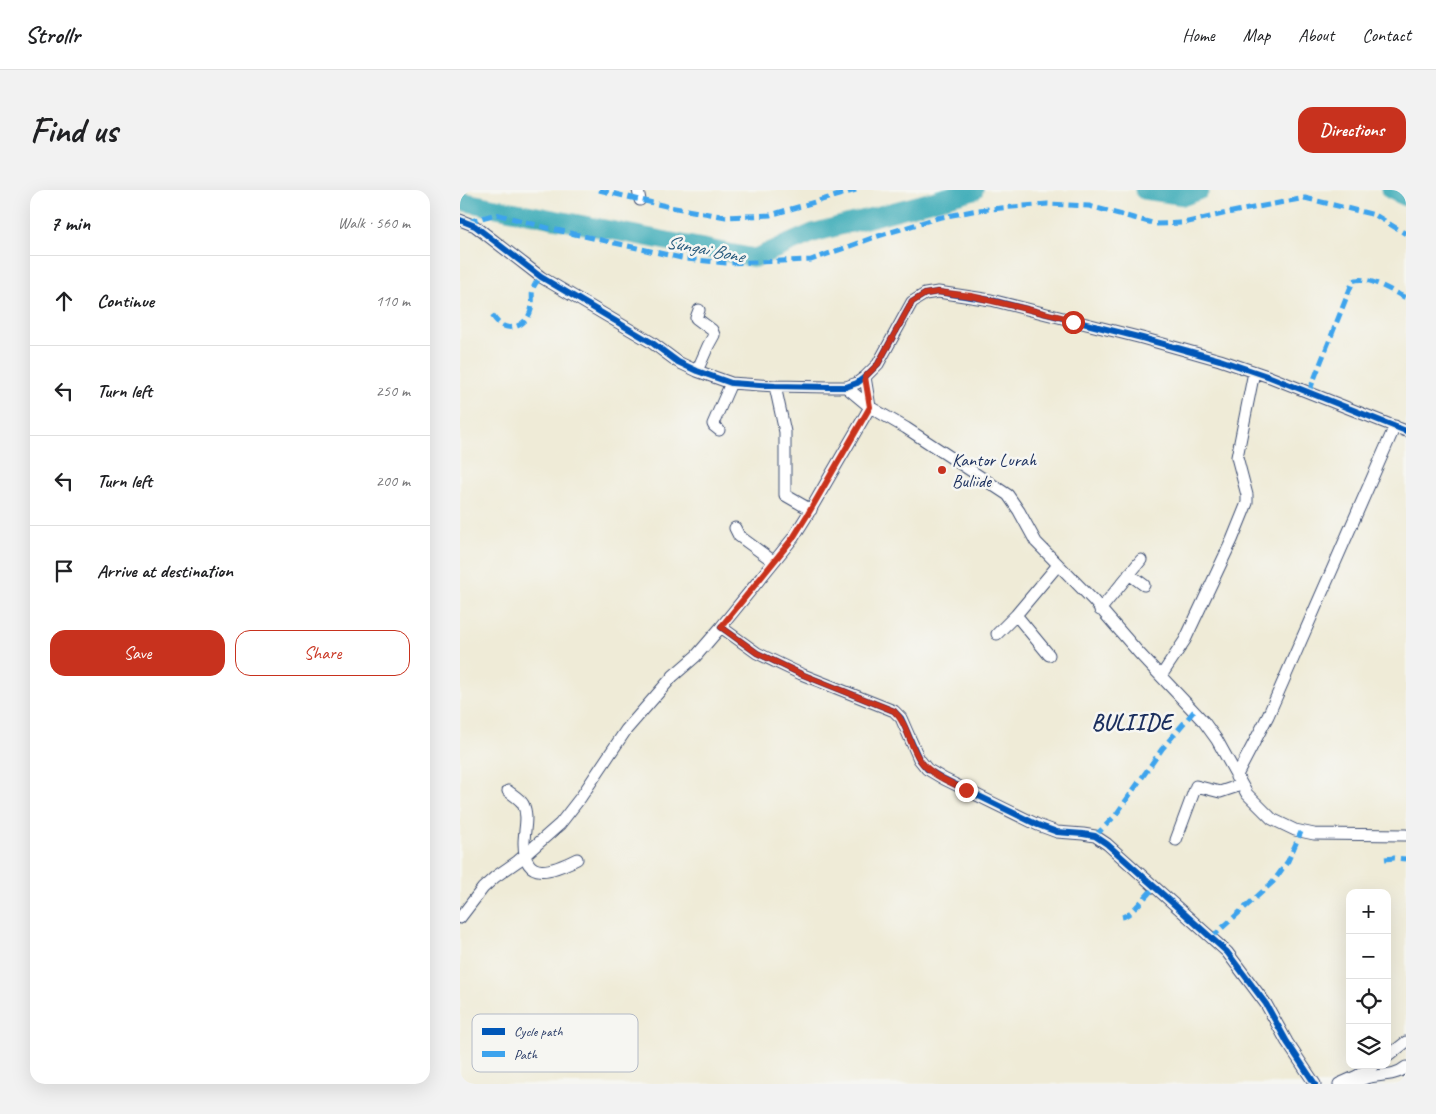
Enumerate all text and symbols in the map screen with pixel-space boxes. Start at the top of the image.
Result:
text: Strollr [25,20,80,50]
text: Home [1182,24,1215,46]
text: Map [1243,24,1270,46]
text: About [1298,24,1334,46]
text: Contact [1362,24,1411,46]
button: Directions [1298,107,1406,153]
text: Find us [30,108,117,153]
text: 7 min [50,210,90,236]
text: Walk · 560 m [338,213,410,233]
water label: Sungai Bone [664,230,748,269]
icon: ahead [50,287,78,315]
text: Continue [97,289,154,313]
text: 110 m [376,291,410,311]
route start [1062,311,1085,334]
icon: left [50,377,78,405]
text: Turn left [97,379,152,403]
text: 250 m [376,381,410,401]
place label: Kantor Lurah Buliide [952,449,1037,492]
marker: Kantor Lurah Buliide [936,464,948,476]
icon: left [50,467,78,495]
text: Turn left [97,469,152,493]
text: 200 m [376,471,410,491]
icon: arrive [50,557,78,585]
text: Arrive at destination [97,559,233,583]
button: Save [50,630,225,676]
button: Share [235,630,410,676]
district label: BULIIDE [1091,709,1175,737]
route end [955,779,978,802]
map controls [1346,889,1391,1069]
button: + [1346,889,1391,934]
button: − [1346,934,1391,979]
button: locate [1346,979,1391,1024]
legend [472,1014,638,1072]
text: Cycle path [514,1023,563,1040]
button: layers [1346,1024,1391,1069]
text: Path [514,1046,538,1063]

